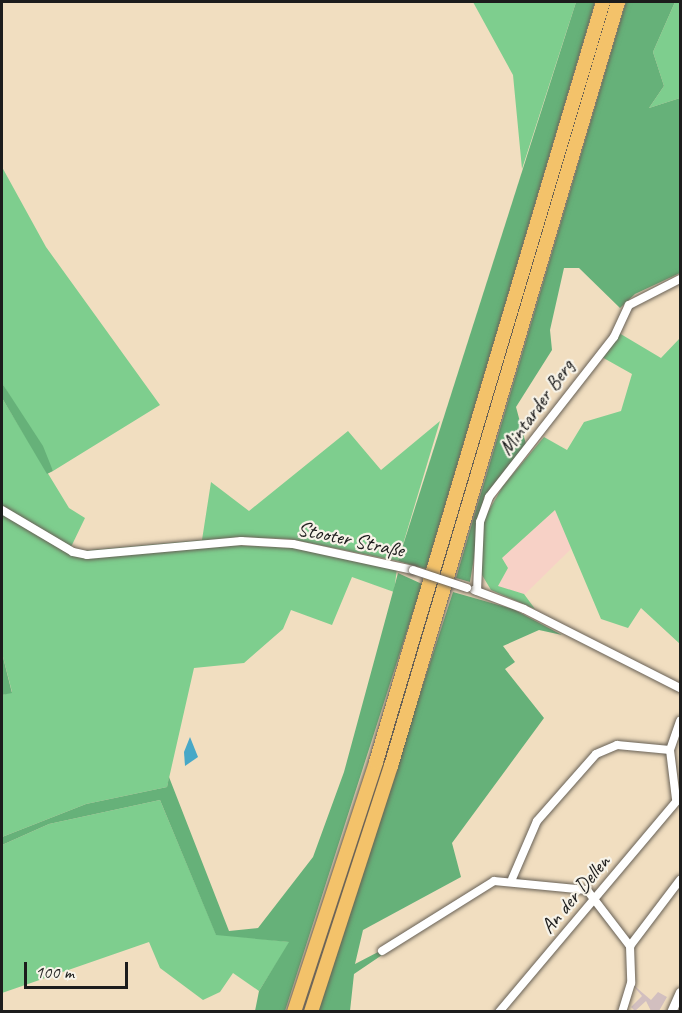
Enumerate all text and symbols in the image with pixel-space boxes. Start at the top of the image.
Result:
street label: Mintarder Berg [493,354,579,460]
street label: Stooter Straße [295,515,407,563]
street label: An der Dellen [535,849,615,939]
scale bar [27,950,130,988]
text: 100 m [35,961,74,983]

